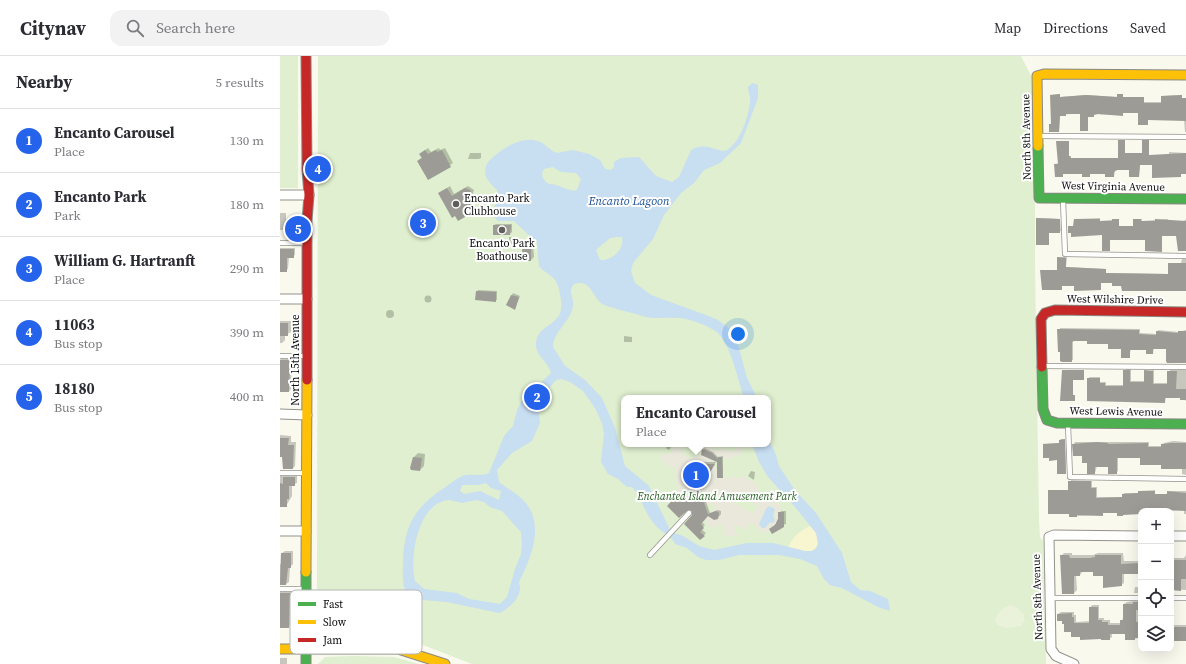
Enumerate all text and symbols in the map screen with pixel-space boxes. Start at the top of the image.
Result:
search box [110,10,390,46]
text: Citynav [20,15,86,41]
icon: search [124,17,146,39]
text: Search here [156,17,235,38]
text: Map [994,18,1021,38]
text: Directions [1043,18,1108,38]
text: Saved [1130,18,1166,38]
text: Nearby [16,70,72,94]
text: 5 results [216,74,264,91]
street label: North 8th Avenue [1018,93,1035,180]
text: Encanto Carousel [54,122,175,143]
text: 1 [25,132,33,149]
text: 130 m [230,132,264,149]
text: Place [54,143,85,160]
pin: 4 [305,154,331,184]
street label: West Virginia Avenue [1061,178,1166,195]
text: Encanto Park [54,186,146,207]
place label: Encanto Park Clubhouse [464,191,531,219]
water label: Encanto Lagoon [587,193,670,209]
text: 2 [25,196,33,213]
text: 180 m [230,196,264,213]
marker: Encanto Park Clubhouse [451,199,461,209]
text: Park [54,207,81,224]
pin: 3 [410,208,436,238]
pin: 5 [285,214,311,244]
marker: Encanto Park Boathouse [497,225,507,235]
place label: Encanto Park Boathouse [469,236,536,264]
text: William G. Hartranft [54,250,195,271]
text: 3 [25,260,33,277]
text: 290 m [230,260,264,277]
text: Place [54,271,85,288]
street label: West Wilshire Drive [1067,291,1164,308]
text: 11063 [54,314,95,335]
street label: North 15th Avenue [288,314,303,406]
text: 4 [25,324,33,341]
text: 390 m [230,324,264,341]
your location [728,324,748,344]
text: Bus stop [54,335,103,352]
text: 18180 [54,378,95,399]
pin: 2 [524,382,550,412]
text: 5 [25,388,33,405]
text: 400 m [230,388,264,405]
popup [621,395,771,447]
text: Bus stop [54,399,103,416]
text: Encanto Carousel [636,402,756,423]
street label: West Lewis Avenue [1069,403,1163,420]
text: Place [636,423,667,440]
pin: 1 [683,460,709,490]
park label: Enchanted Island Amusement Park [636,489,797,504]
map controls [1138,508,1174,652]
button: + [1138,508,1174,544]
button: − [1138,544,1174,580]
street label: North 8th Avenue [1028,553,1046,640]
button: locate [1138,580,1174,616]
legend [290,590,422,654]
text: Fast [323,597,343,612]
text: Slow [323,615,347,630]
button: layers [1138,616,1174,652]
text: Jam [322,633,342,648]

